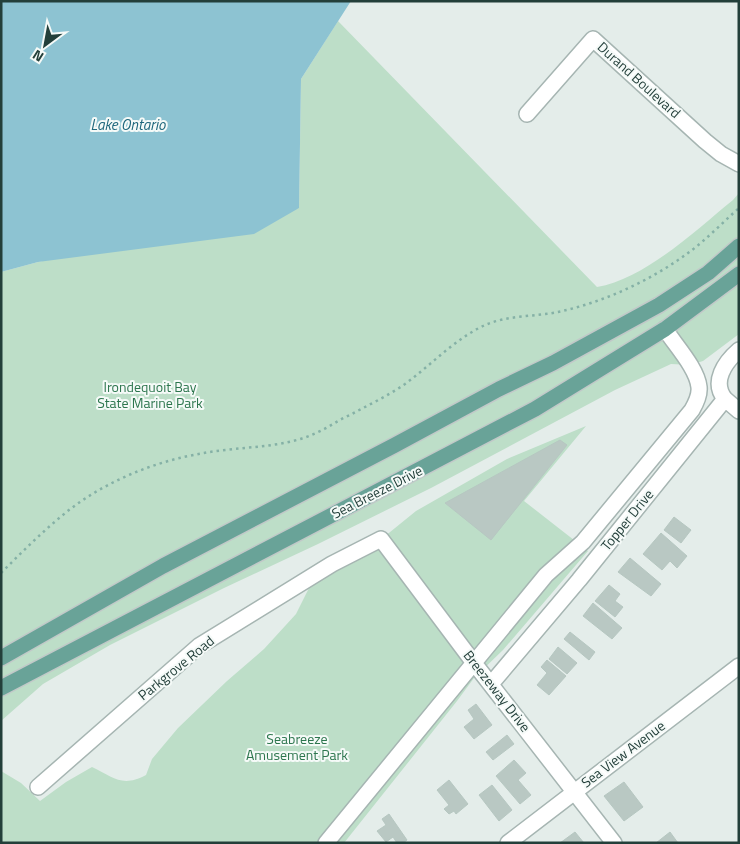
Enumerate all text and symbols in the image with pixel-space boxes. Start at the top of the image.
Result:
north arrow [20,20,70,70]
street label: Durand Boulevard [593,36,686,123]
text: N [28,45,48,68]
water label: Lake Ontario [91,113,166,136]
park label: Irondequoit Bay State Marine Park [97,376,203,413]
street label: Sea Breeze Drive [328,460,426,523]
street label: Topper Drive [595,484,658,555]
street label: Parkgrove Road [133,630,218,705]
street label: Breezeway Drive [459,645,536,736]
street label: Sea View Avenue [576,715,669,792]
park label: Seabreeze Amusement Park [246,728,348,765]

